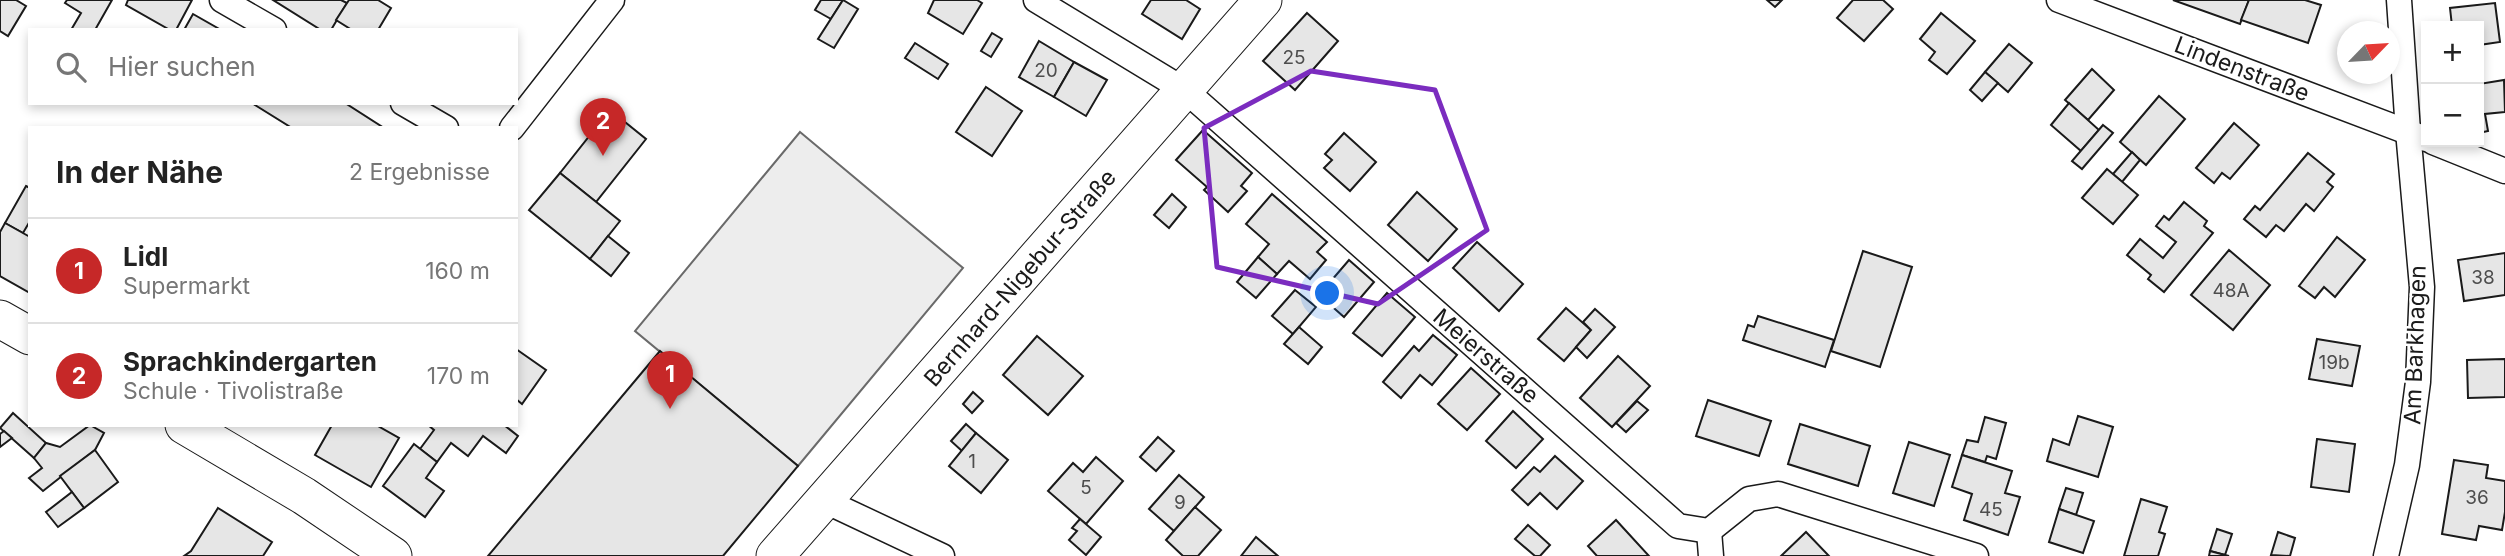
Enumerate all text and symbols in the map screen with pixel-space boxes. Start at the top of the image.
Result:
north arrow [2337,21,2400,84]
map controls [2421,21,2484,147]
button: + [2421,21,2484,84]
search box [28,28,518,105]
street label: Lindenstraße [2171,30,2313,108]
house number: 25 [1282,46,1306,69]
icon: search [52,48,90,86]
text: Hier suchen [108,51,256,82]
house number: 20 [1034,59,1058,82]
button: − [2421,84,2484,147]
pin: 2 [580,98,626,156]
text: In der Nähe [56,154,223,190]
text: 2 Ergebnisse [349,158,490,186]
street label: Bernhard-Nigebur-Straße [918,164,1122,392]
text: Lidl [123,241,168,272]
text: 1 [74,257,84,285]
text: 160 m [425,257,490,285]
street label: Am Barkhagen [2398,265,2432,425]
house number: 38 [2471,266,2495,289]
text: Supermarkt [123,272,250,300]
your location [1310,276,1344,310]
house number: 48A [2212,279,2250,302]
street label: Meierstraße [1428,303,1544,409]
text: Sprachkindergarten [123,346,377,377]
pin: 1 [647,351,693,409]
house number: 19b [2318,351,2350,374]
text: 2 [72,362,86,390]
text: 170 m [427,362,490,390]
text: Schule · Tivolistraße [123,377,343,405]
house number: 1 [968,450,976,473]
house number: 5 [1080,476,1092,499]
house number: 36 [2465,486,2489,509]
house number: 9 [1174,491,1186,514]
house number: 45 [1979,498,2003,521]

